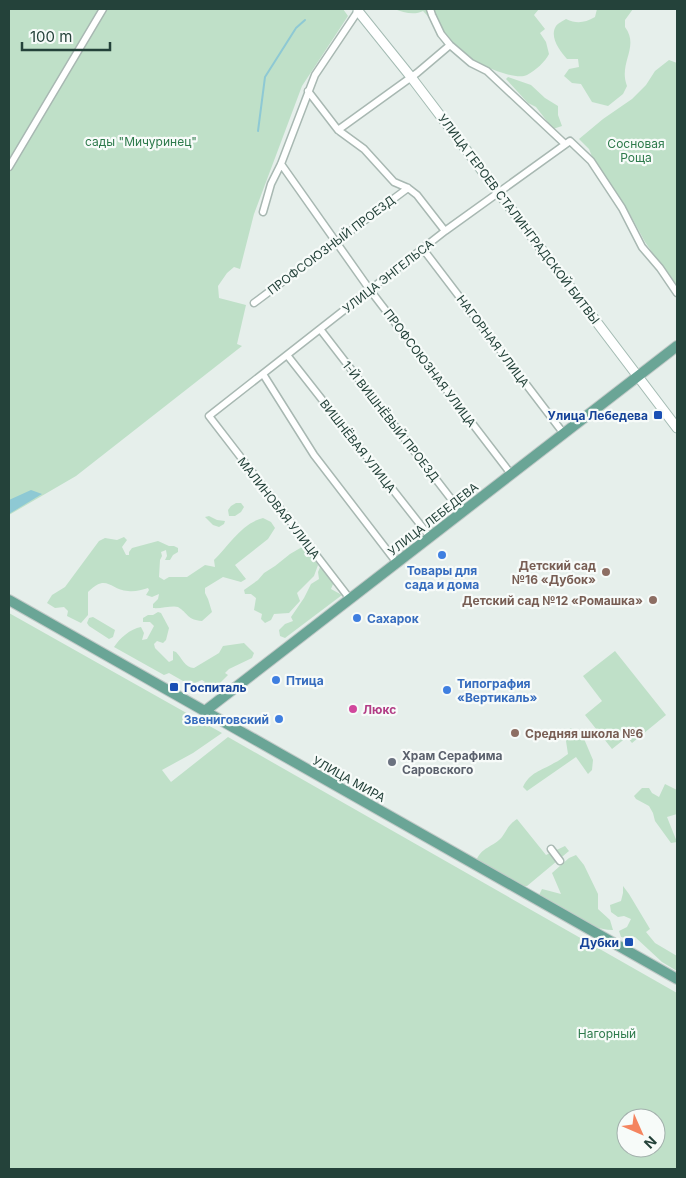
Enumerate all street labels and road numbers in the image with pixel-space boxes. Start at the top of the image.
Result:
street label: УЛИЦА ГЕРОЕВ СТАЛИНГРАДСКОЙ БИТВЫ [435,111,603,327]
street label: ПРОФСОЮЗНЫЙ ПРОЕЗД [264,192,398,298]
street label: УЛИЦА ЭНГЕЛЬСА [340,236,436,316]
street label: НАГОРНАЯ УЛИЦА [453,292,533,390]
street label: ПРОФСОЮЗНАЯ УЛИЦА [381,306,479,430]
street label: 1-Й ВИШНЁВЫЙ ПРОЕЗД [339,358,443,484]
street label: ВИШНЁВАЯ УЛИЦА [317,396,399,496]
street label: МАЛИНОВАЯ УЛИЦА [235,454,323,562]
street label: УЛИЦА ЛЕБЕДЕВА [385,479,481,559]
street label: УЛИЦА МИРА [310,753,388,805]

